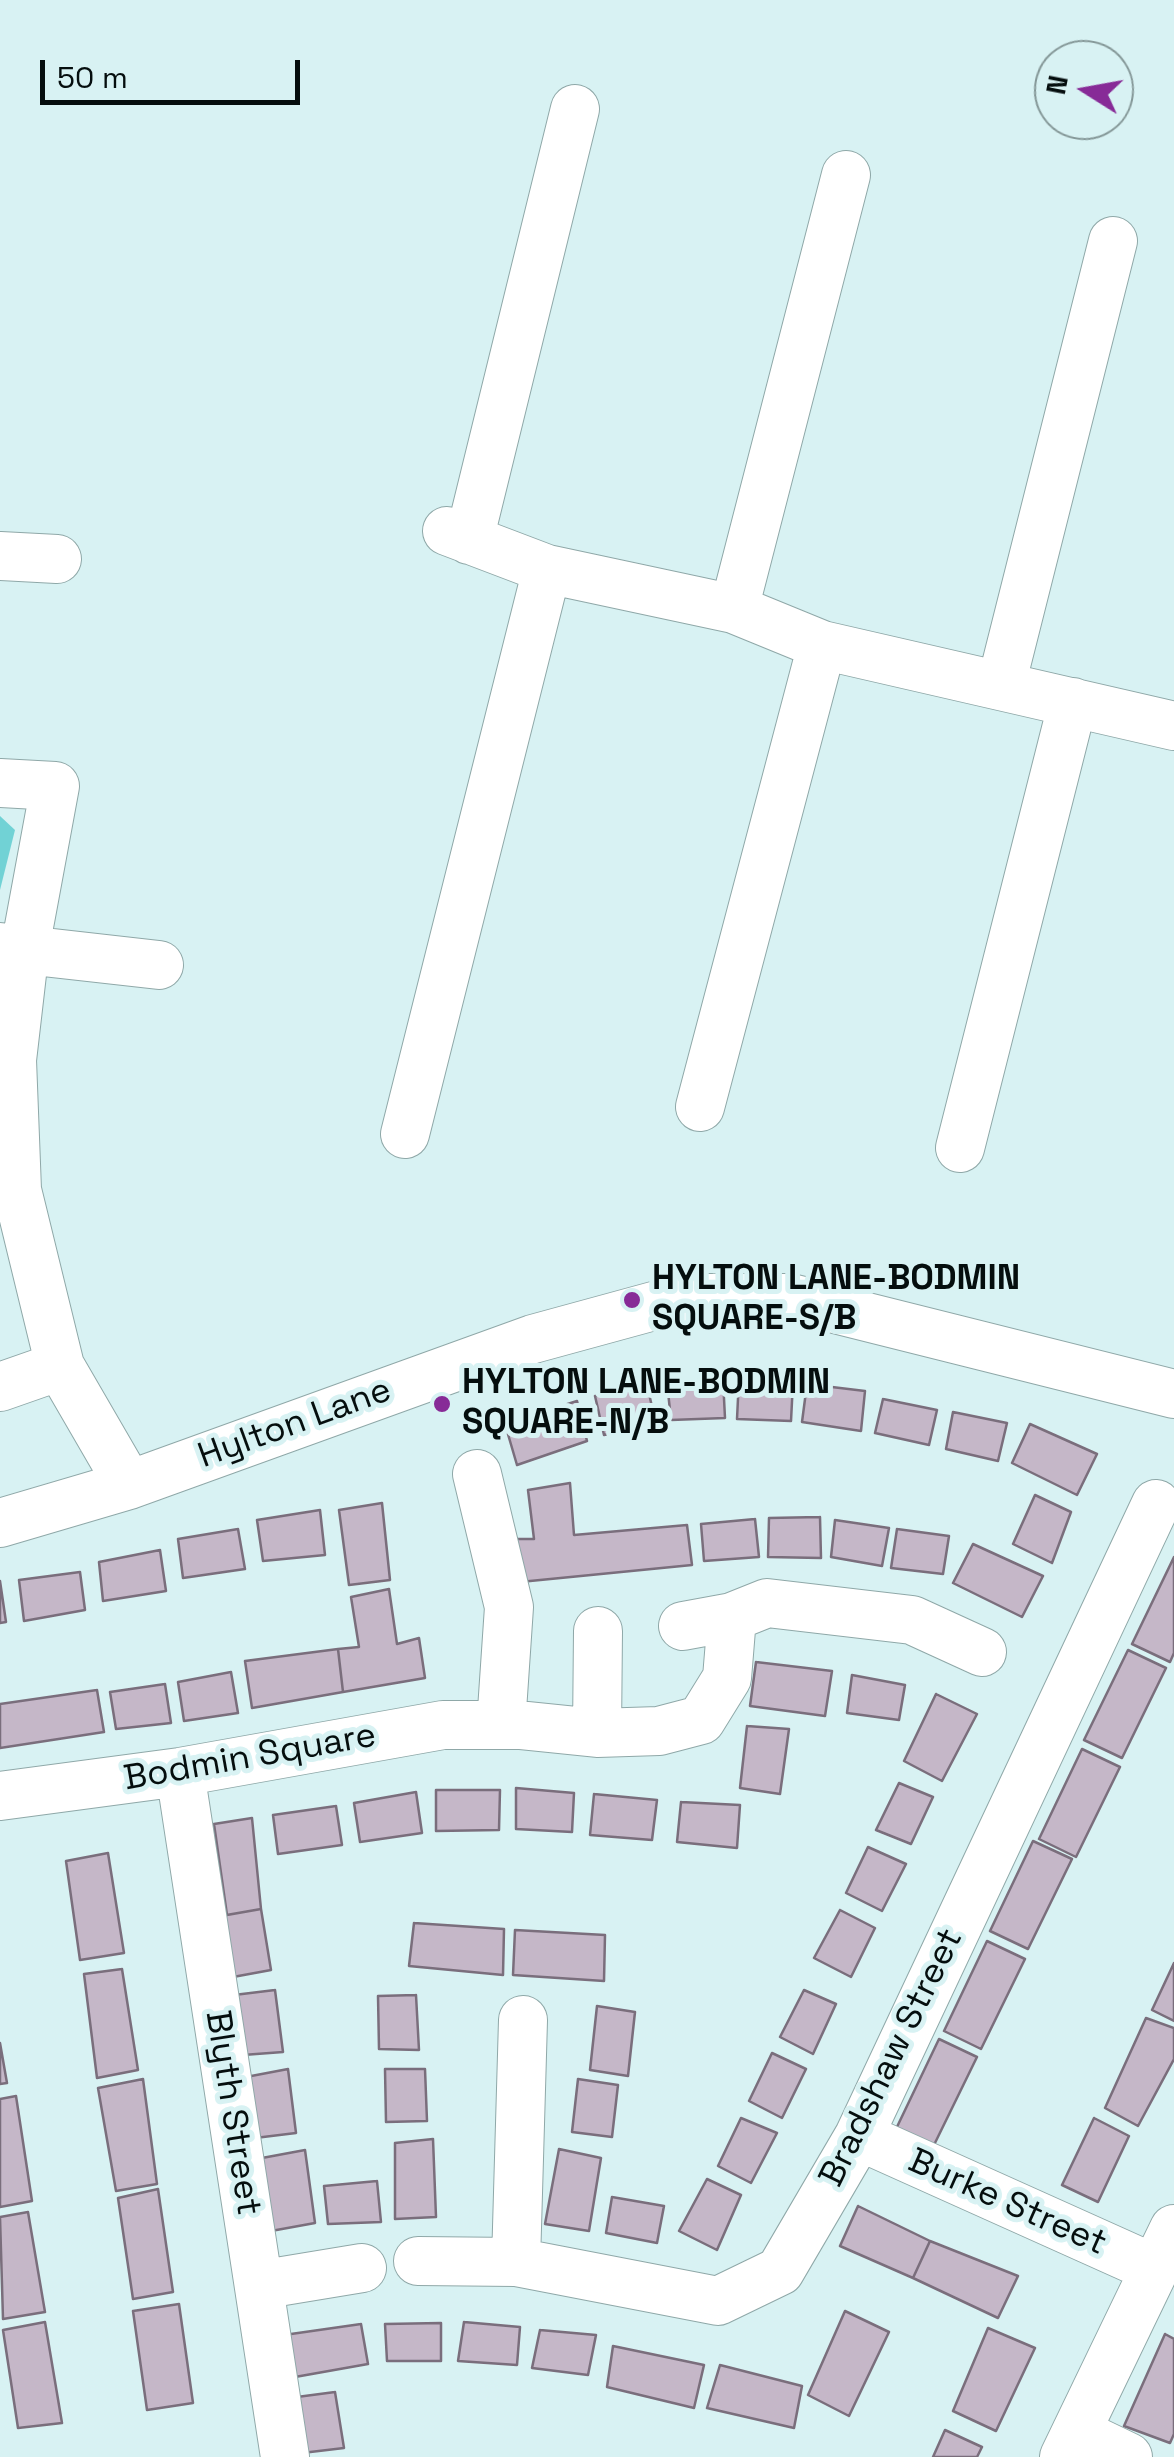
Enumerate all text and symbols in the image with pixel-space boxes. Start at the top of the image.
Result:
scale bar [45,40,305,102]
north arrow [1034,40,1134,140]
text: 50 m [57,58,128,97]
text: N [1037,72,1076,97]
place label: HYLTON LANE-BODMIN SQUARE-S/B [652,1259,1020,1341]
marker: HYLTON LANE-BODMIN SQUARE-S/B [621,1289,643,1311]
place label: HYLTON LANE-BODMIN SQUARE-N/B [462,1363,830,1445]
street label: Hylton Lane [193,1370,397,1478]
marker: HYLTON LANE-BODMIN SQUARE-N/B [431,1393,453,1415]
street label: Bodmin Square [121,1715,379,1801]
street label: Bradshaw Street [811,1922,973,2194]
street label: Blyth Street [195,2008,269,2218]
street label: Burke Street [901,2141,1113,2265]

